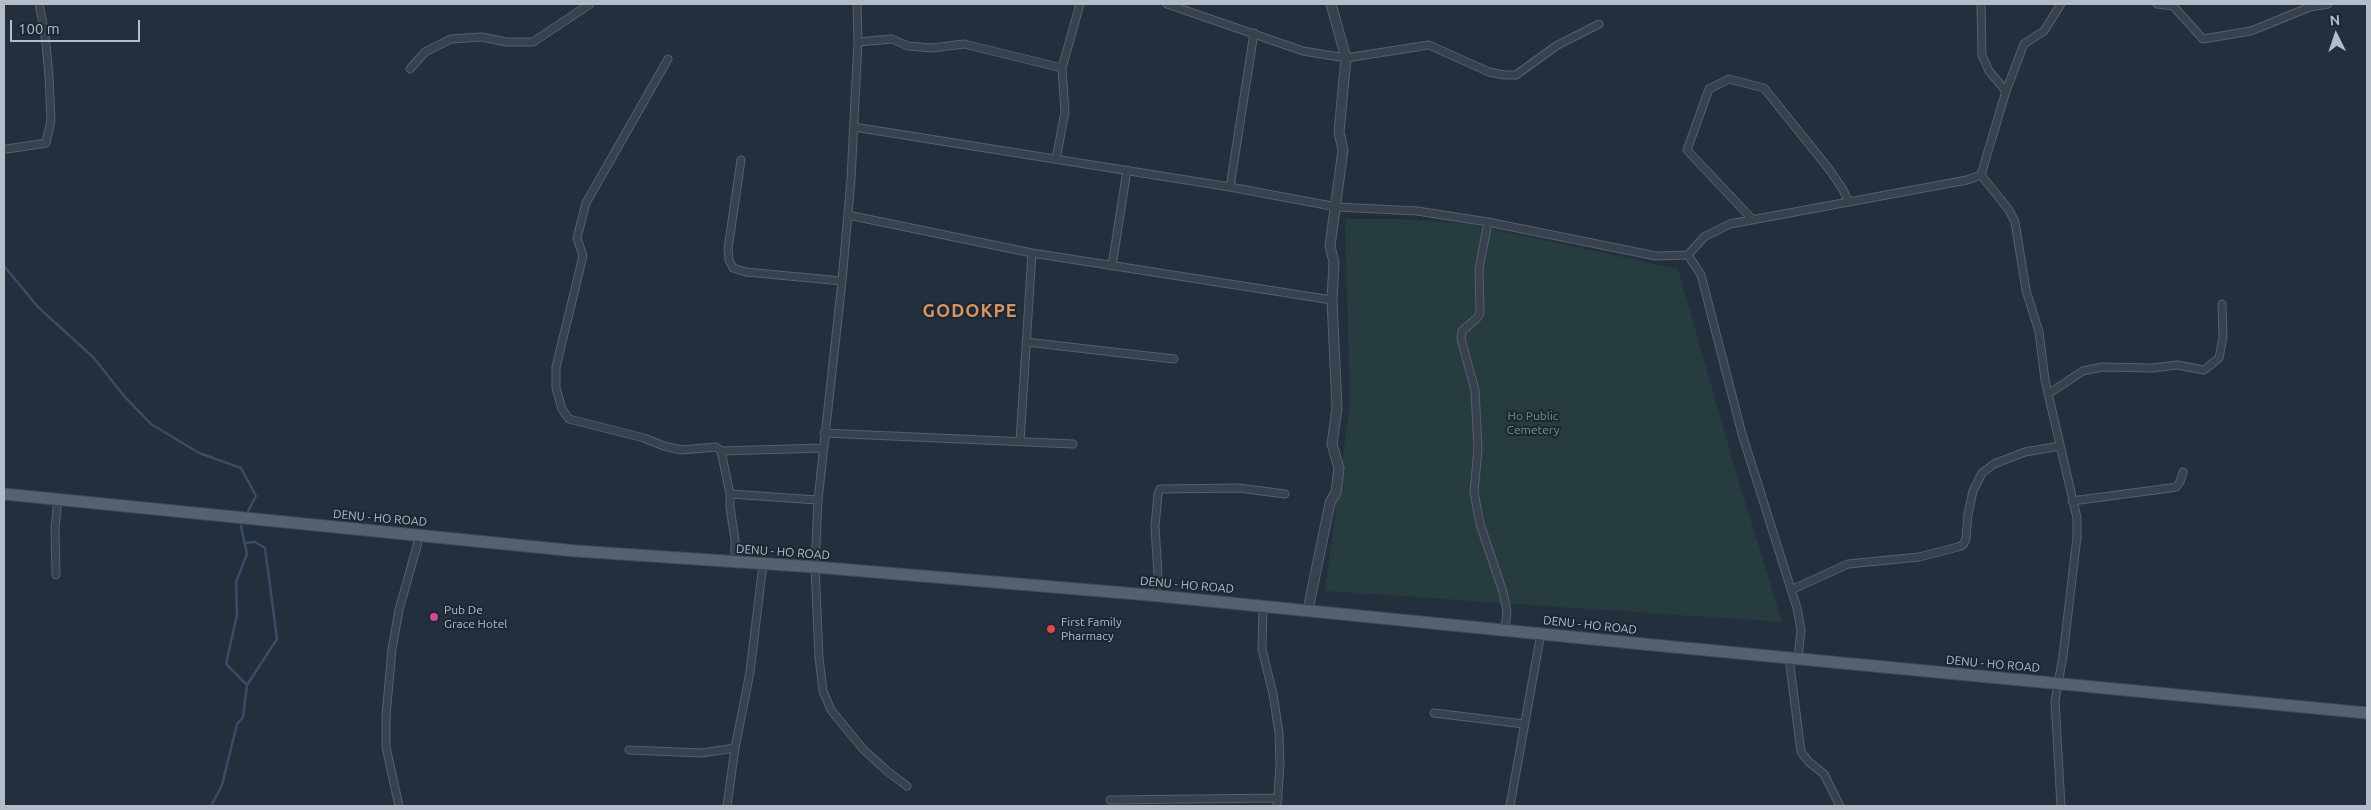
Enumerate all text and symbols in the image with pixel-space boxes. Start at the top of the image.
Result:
scale bar [12,10,142,42]
north arrow [2311,10,2361,60]
text: N [2329,12,2341,28]
text: 100 m [18,20,60,37]
district label: GODOKPE [922,300,1018,322]
park label: Ho Public Cemetery [1507,409,1559,437]
street label: DENU - HO ROAD [332,507,428,529]
street label: DENU - HO ROAD [735,542,831,562]
street label: DENU - HO ROAD [1139,574,1235,596]
place label: Pub De Grace Hotel [444,603,507,631]
marker: Pub De Grace Hotel [428,611,440,623]
street label: DENU - HO ROAD [1542,613,1638,637]
place label: First Family Pharmacy [1061,615,1122,643]
marker: First Family Pharmacy [1045,623,1057,635]
street label: DENU - HO ROAD [1945,653,2041,675]

